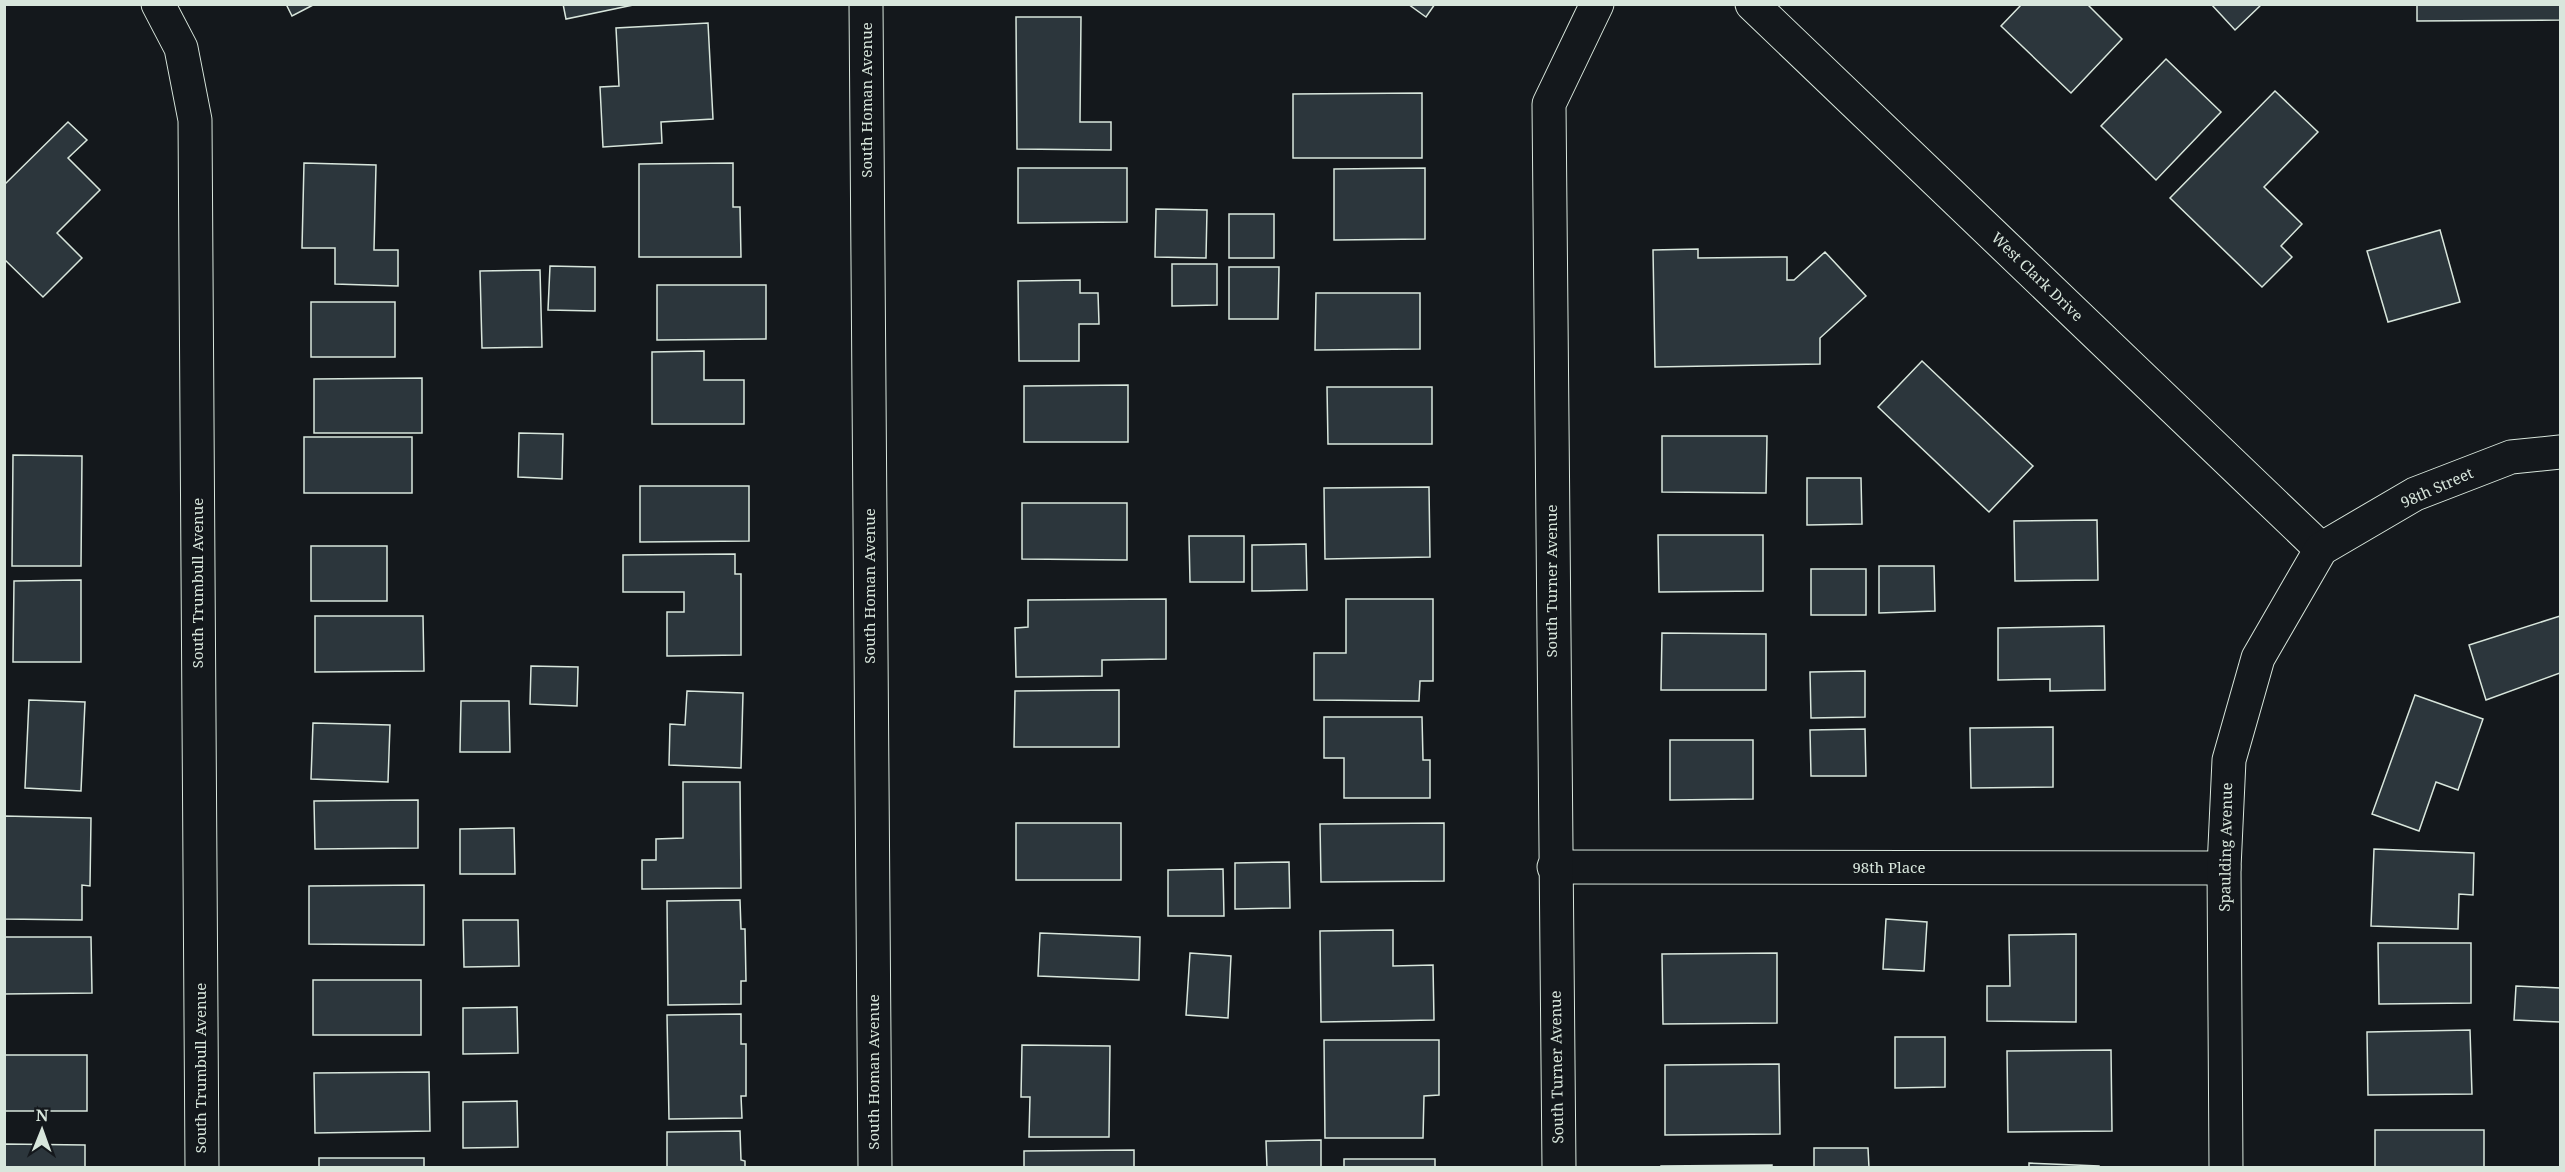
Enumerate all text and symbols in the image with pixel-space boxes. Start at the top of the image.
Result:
street label: South Homan Avenue [856,22,876,178]
street label: West Clark Drive [1987,227,2088,325]
street label: 98th Street [2397,462,2476,512]
street label: South Trumbull Avenue [187,498,207,668]
street label: South Turner Avenue [1541,504,1561,658]
street label: South Homan Avenue [859,508,879,664]
street label: Spaulding Avenue [2214,782,2236,912]
street label: 98th Place [1852,857,1926,877]
street label: South Trumbull Avenue [190,983,210,1153]
street label: South Turner Avenue [1545,990,1567,1144]
street label: South Homan Avenue [863,994,883,1150]
north arrow [12,1100,72,1160]
text: N [36,1104,49,1126]

